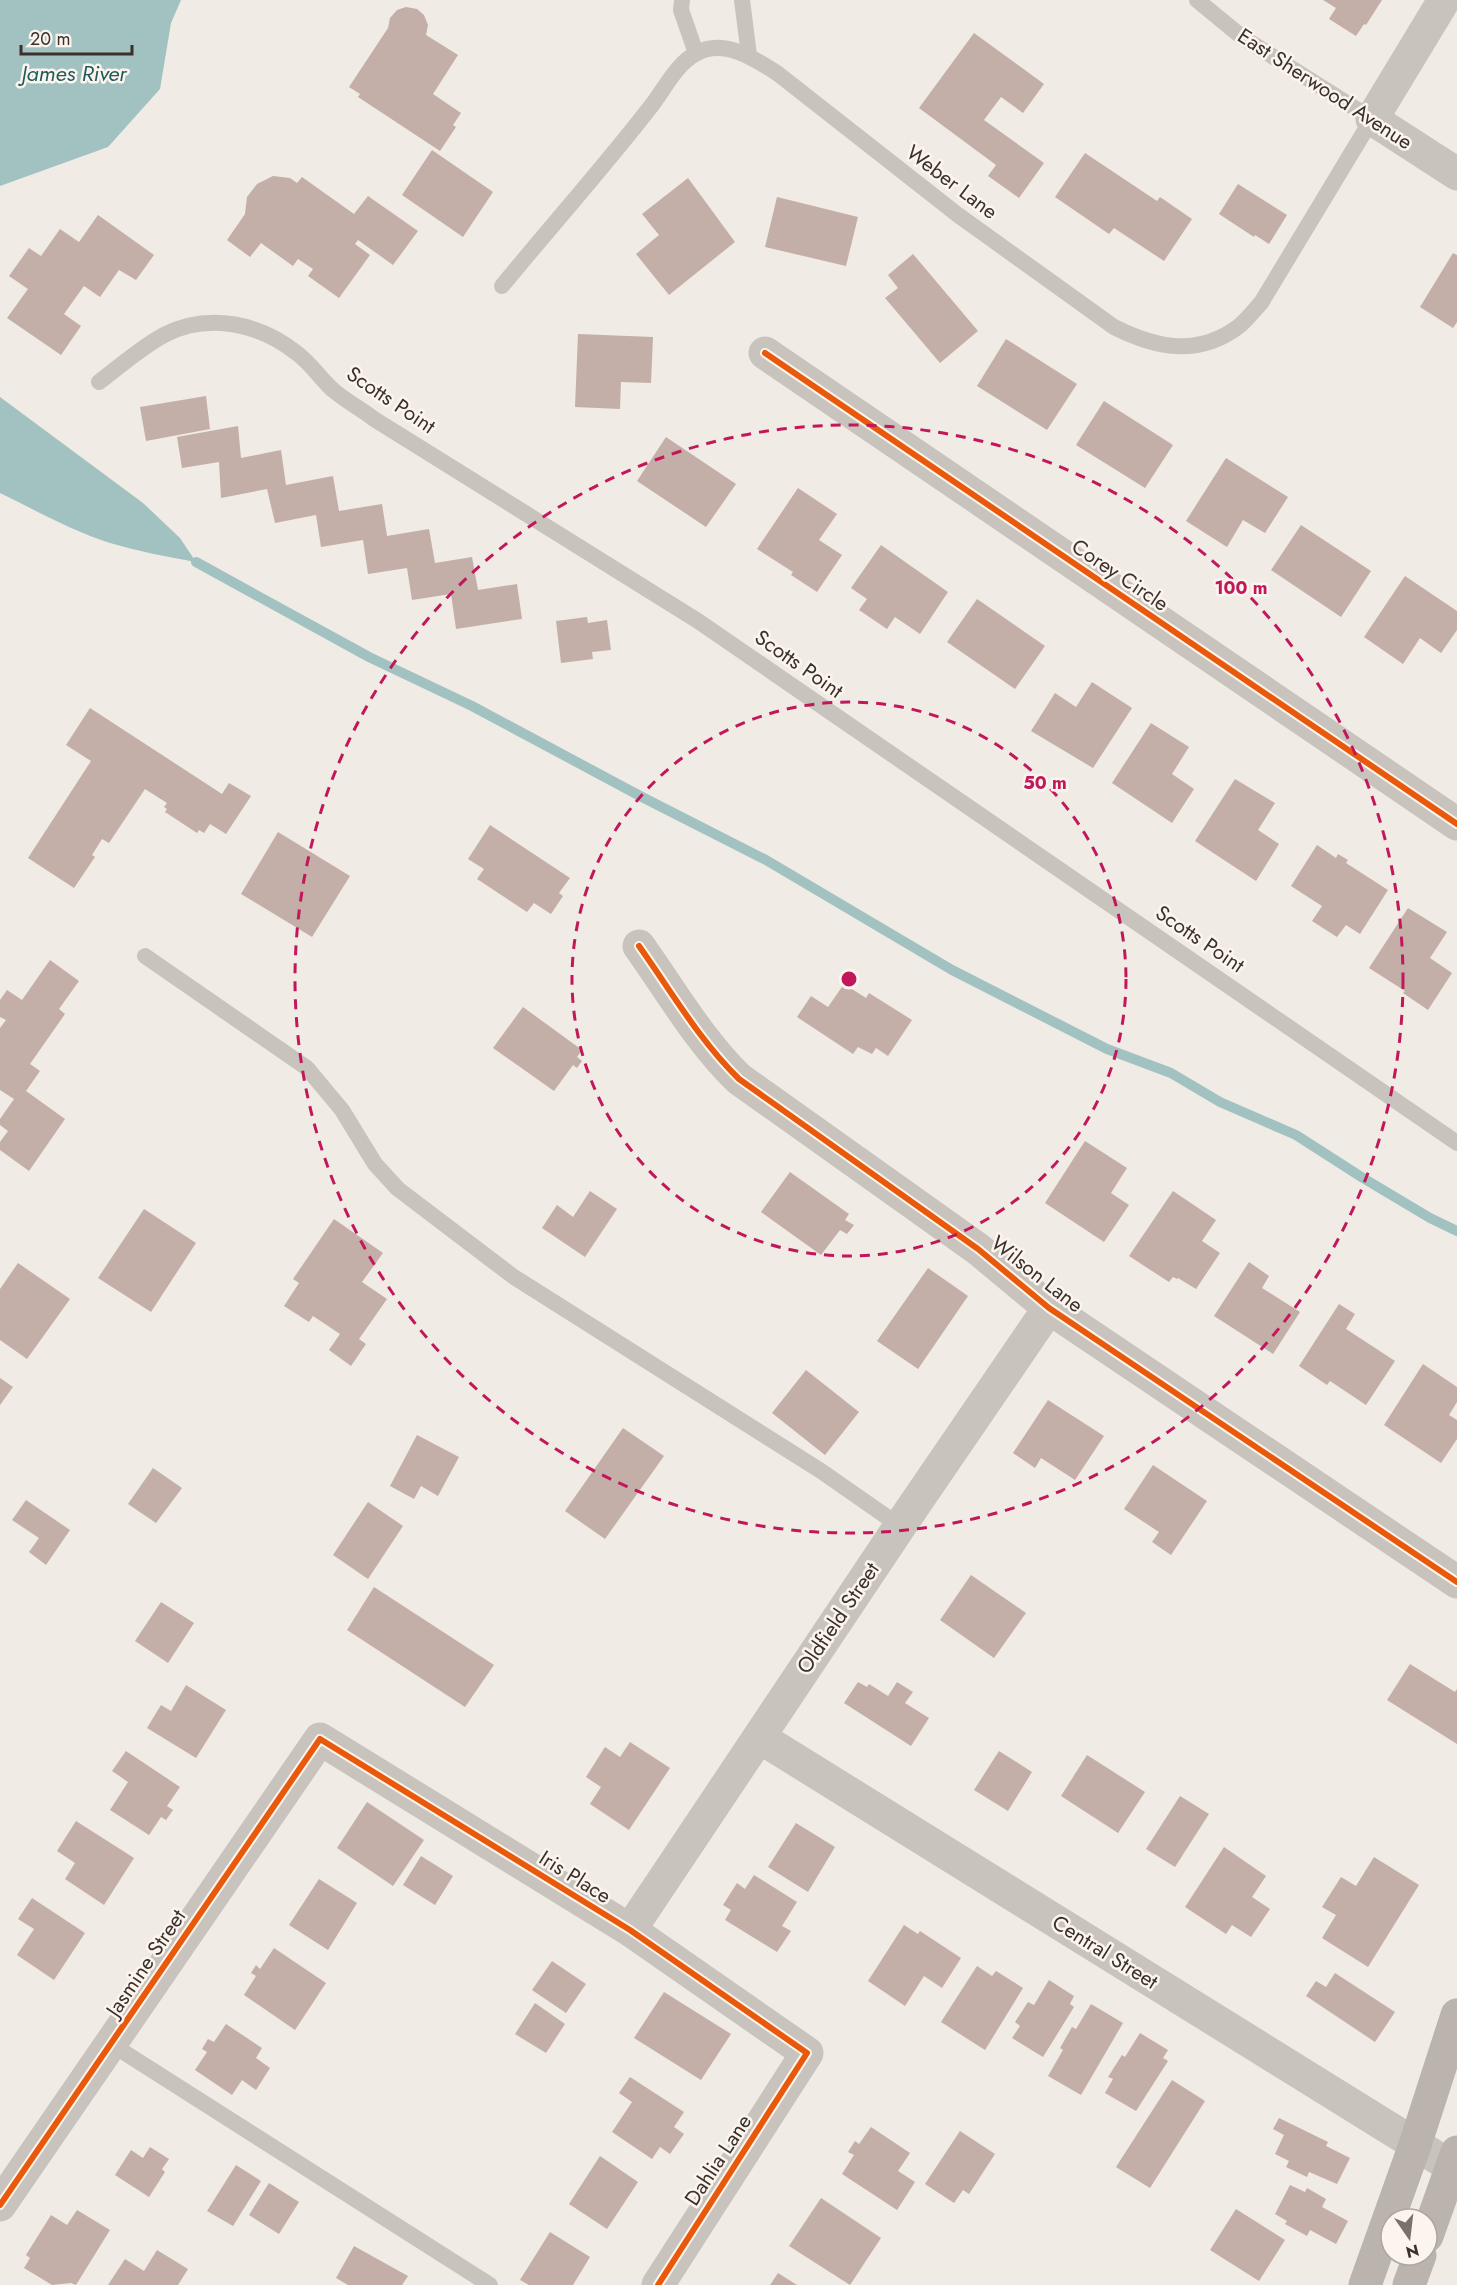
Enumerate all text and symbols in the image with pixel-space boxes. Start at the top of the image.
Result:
scale bar [21,18,132,56]
street label: East Sherwood Avenue [1232,21,1419,157]
text: 20 m [30,26,70,52]
water label: James River [17,57,128,89]
street label: Weber Lane [900,138,1004,226]
street label: Scotts Point [340,359,442,441]
street label: Corey Circle [1066,531,1175,619]
text: 100 m [1214,575,1268,601]
street label: Scotts Point [749,623,849,705]
text: 50 m [1023,770,1067,796]
street label: Scotts Point [1149,898,1251,980]
centre of rings [839,969,859,989]
street label: Wilson Lane [985,1228,1090,1320]
street label: Oldfield Street [790,1556,886,1680]
street label: Iris Place [533,1843,617,1911]
street label: Jasmine Street [97,1903,193,2025]
street label: Central Street [1046,1908,1164,1996]
street label: Dahlia Lane [677,2108,759,2212]
north arrow [1379,2207,1439,2267]
text: N [1404,2238,1421,2264]

